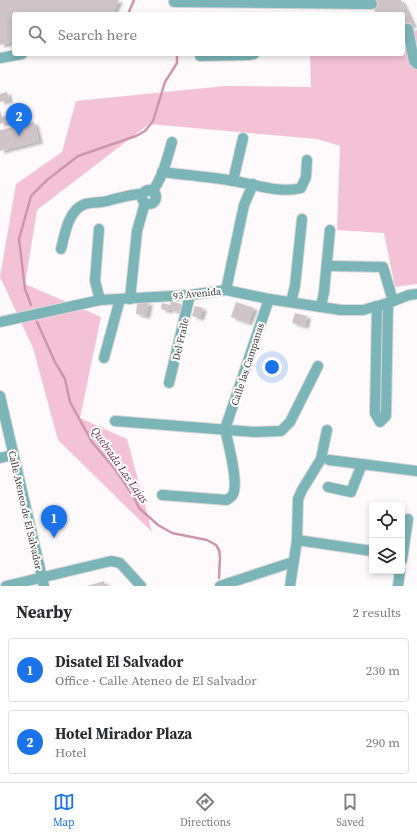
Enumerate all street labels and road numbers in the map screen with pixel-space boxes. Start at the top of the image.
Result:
street label: 93 Avenida [172,284,223,302]
street label: Del Fraile [169,317,192,362]
street label: Calle las Campanas [228,321,267,407]
street label: Calle Ateneo de El Salvador [6,449,46,571]

